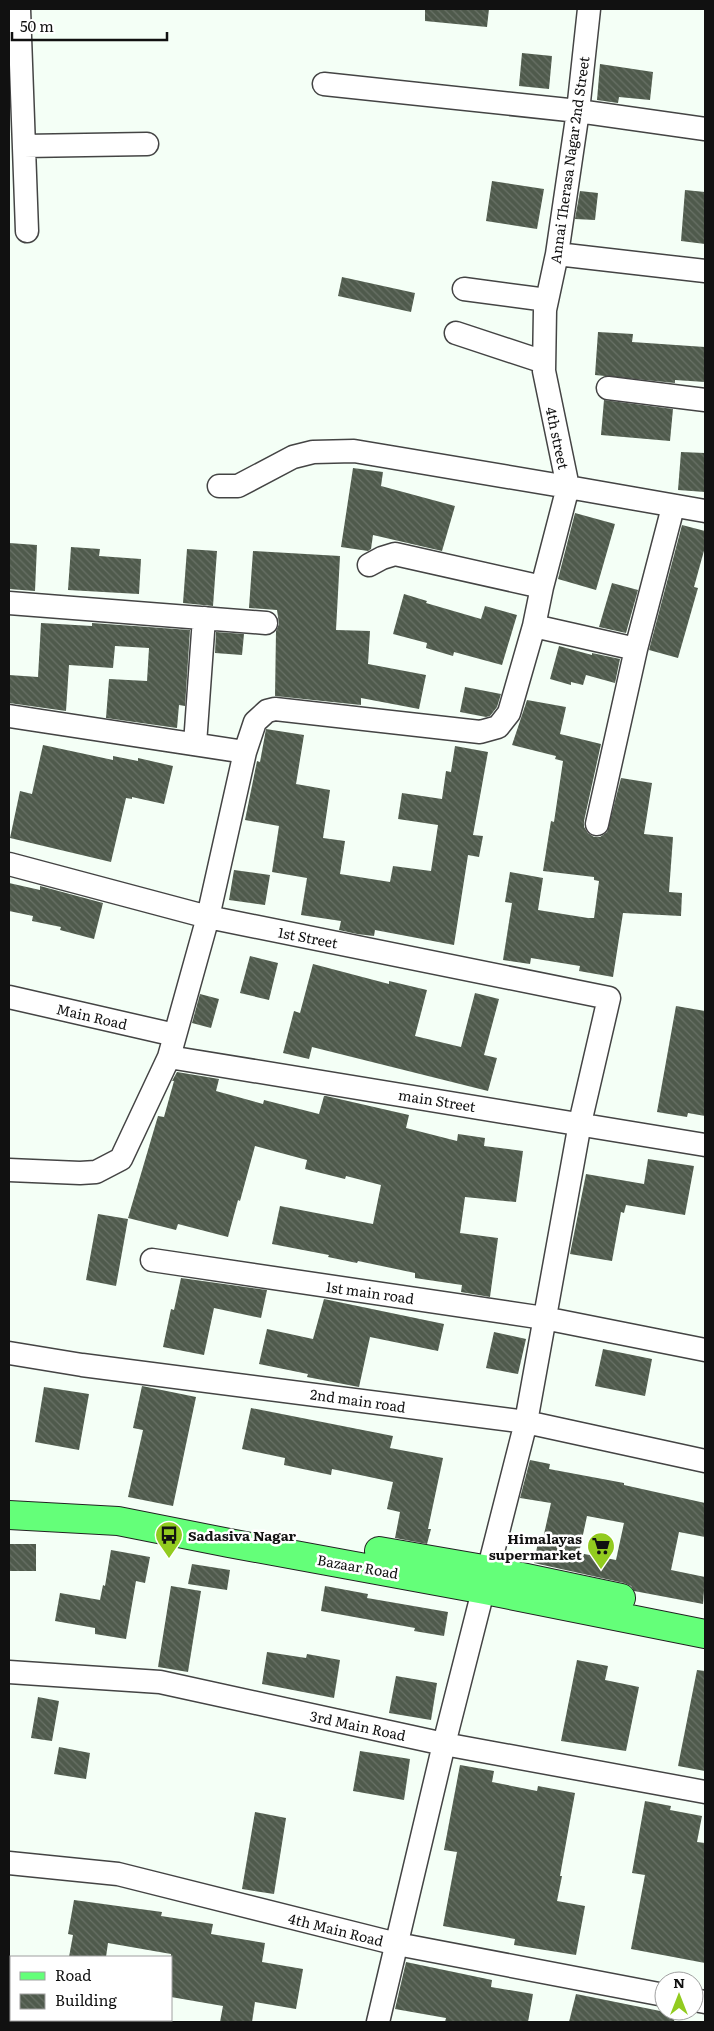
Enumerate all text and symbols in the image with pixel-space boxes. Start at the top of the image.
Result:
scale bar [12,10,168,42]
text: 50 m [20,14,54,37]
street label: Annai Therasa Nagar 2nd Street [545,55,594,265]
street label: 4th street [542,405,574,471]
street label: 1st Street [276,921,340,953]
street label: Main Road [55,998,130,1034]
street label: main Street [397,1084,477,1116]
street label: 1st main road [325,1276,416,1308]
street label: 2nd main road [309,1383,407,1417]
bus stop icon: Sadasiva Nagar [154,1520,184,1559]
place label: Sadasiva Nagar [188,1525,297,1545]
place label: Himalayas supermarket [489,1528,583,1564]
supermarket icon: Himalayas supermarket [586,1531,616,1570]
street label: Bazaar Road [316,1549,400,1583]
street label: 3rd Main Road [308,1705,408,1745]
street label: 4th Main Road [286,1908,386,1951]
legend [10,1956,172,2021]
text: Road [55,1963,91,1986]
north arrow [654,1971,704,2021]
text: N [673,1972,685,1992]
text: Building [55,1988,117,2011]

